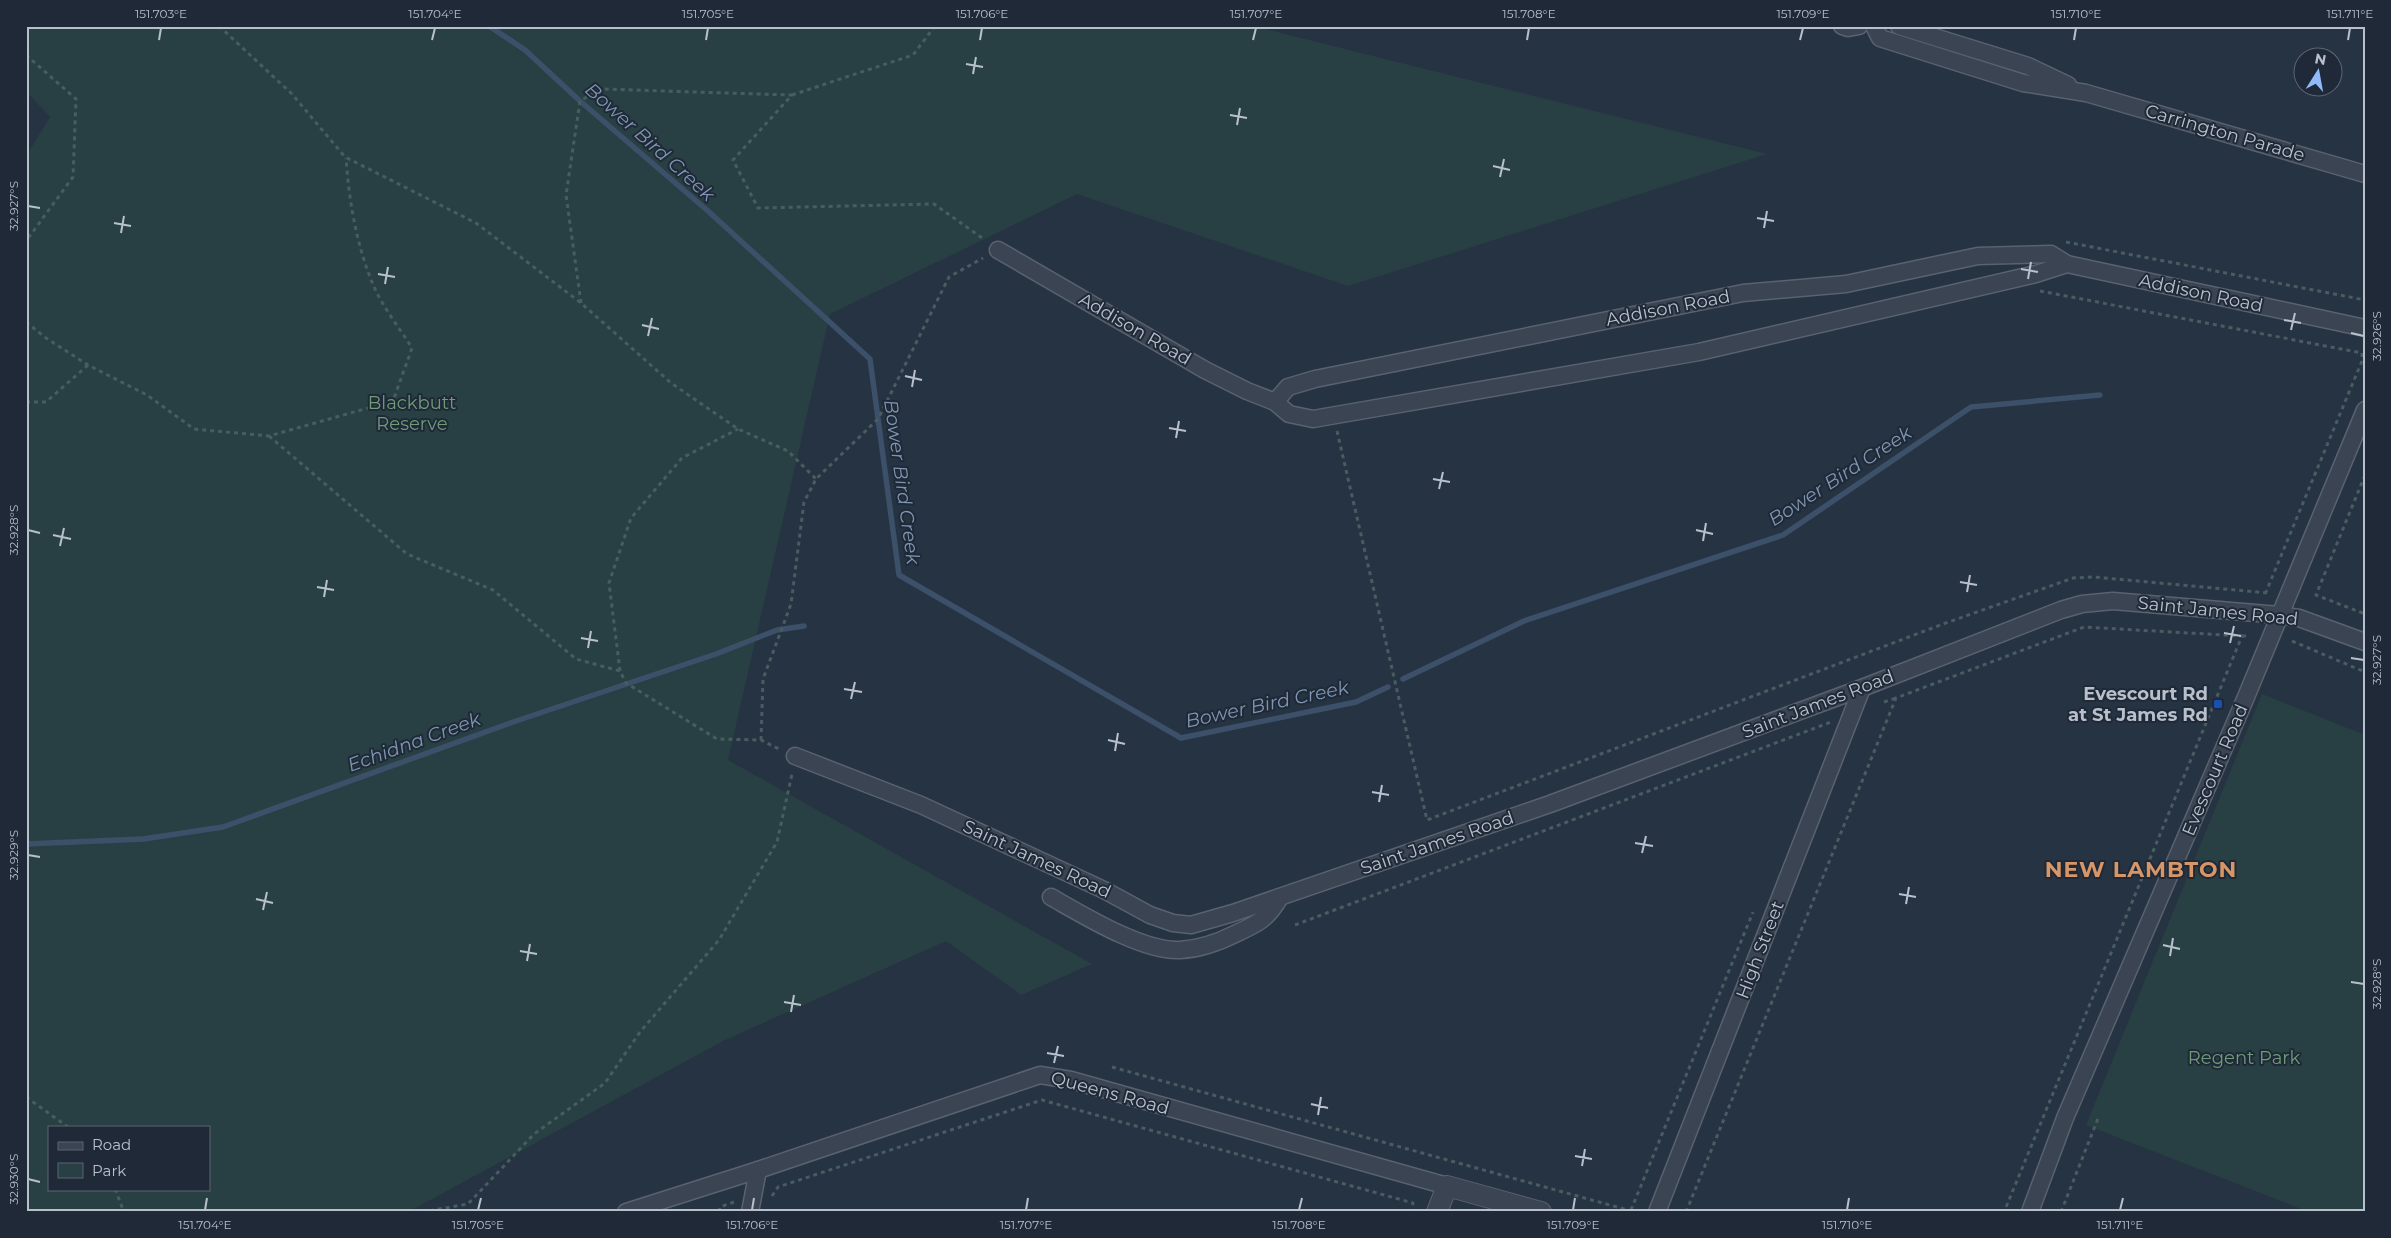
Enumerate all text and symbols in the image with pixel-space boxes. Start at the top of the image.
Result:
text: 151.703°E [135,6,187,21]
text: 151.704°E [408,6,462,21]
text: 151.705°E [682,6,734,21]
text: 151.706°E [956,6,1008,21]
text: 151.707°E [1230,6,1282,21]
text: 151.708°E [1502,6,1556,21]
text: 151.709°E [1776,6,1830,21]
text: 151.710°E [2051,6,2101,21]
text: 151.711°E [2327,6,2373,21]
north arrow [2294,48,2344,98]
text: N [2313,49,2328,69]
water label: Bower Bird Creek [580,78,720,207]
street label: Carrington Parade [2142,100,2308,166]
text: 32.927°S [6,181,21,231]
street label: Addison Road [2137,269,2265,317]
street label: Addison Road [1604,285,1732,331]
street label: Addison Road [1075,288,1195,370]
text: 32.926°S [2369,311,2384,361]
park label: Blackbutt Reserve [368,392,456,435]
water label: Bower Bird Creek [879,398,925,567]
water label: Bower Bird Creek [1764,421,1917,531]
text: 32.928°S [6,505,21,555]
street label: Saint James Road [2137,592,2299,630]
text: 32.927°S [2369,635,2384,685]
street label: Saint James Road [1739,665,1897,743]
water label: Bower Bird Creek [1183,675,1351,733]
place label: Evescourt Rd at St James Rd [2068,683,2208,726]
marker: Evescourt Rd at St James Rd [2212,698,2224,710]
street label: Evescourt Road [2177,701,2253,839]
water label: Echidna Creek [344,707,484,777]
street label: Saint James Road [1357,806,1517,880]
street label: Saint James Road [959,815,1115,903]
text: 32.929°S [6,830,21,880]
district label: NEW LAMBTON [2045,856,2237,883]
street label: High Street [1731,898,1789,1002]
text: 32.928°S [2369,959,2384,1009]
park label: Regent Park [2188,1047,2300,1069]
street label: Queens Road [1048,1067,1172,1119]
legend [48,1126,210,1190]
text: Road [92,1135,131,1154]
text: 32.930°S [6,1154,21,1204]
text: Park [92,1161,126,1180]
text: 151.704°E [178,1217,232,1232]
text: 151.705°E [452,1217,504,1232]
text: 151.706°E [726,1217,778,1232]
text: 151.707°E [1000,1217,1052,1232]
text: 151.708°E [1272,1217,1326,1232]
text: 151.709°E [1546,1217,1600,1232]
text: 151.710°E [1822,1217,1872,1232]
text: 151.711°E [2097,1217,2143,1232]

